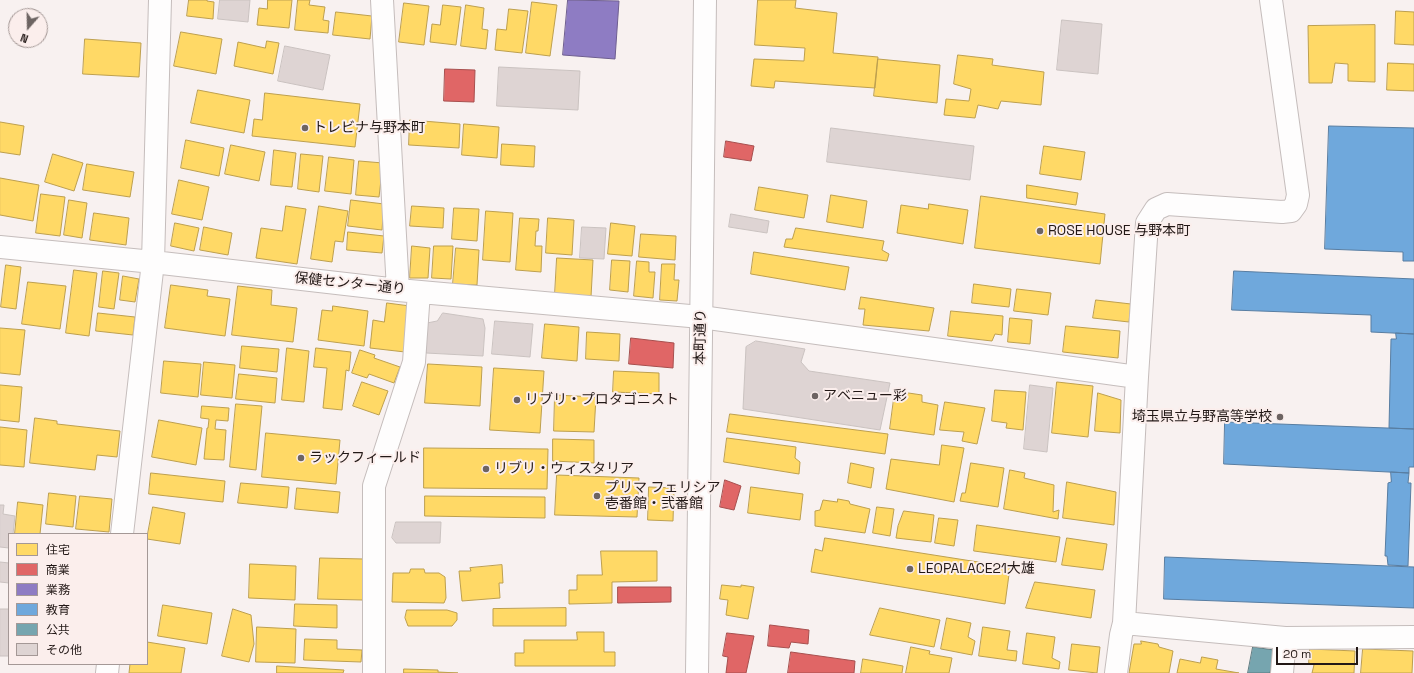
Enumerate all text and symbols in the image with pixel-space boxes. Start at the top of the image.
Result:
north arrow [8,8,48,48]
text: N [18,30,30,46]
place label: トレビナ与野本町 [313,120,425,136]
marker: トレビナ与野本町 [300,123,310,133]
place label: ROSE HOUSE 与野本町 [1048,223,1190,239]
marker: ROSE HOUSE 与野本町 [1035,226,1045,236]
street label: 保健センター通り [293,270,407,298]
street label: 本町通り [692,309,710,365]
place label: アベニュー彩 [823,388,907,404]
marker: アベニュー彩 [810,391,820,401]
place label: リブリ・プロタゴニスト [525,392,679,408]
marker: リブリ・プロタゴニスト [512,395,522,405]
place label: 埼玉県立与野高等学校 [1132,409,1272,425]
marker: 埼玉県立与野高等学校 [1275,412,1285,422]
place label: ラックフィールド [309,450,421,466]
marker: ラックフィールド [296,453,306,463]
place label: リブリ・ウィスタリア [494,461,634,477]
marker: リブリ・ウィスタリア [481,464,491,474]
place label: プリマ フェリシア 壱番館・弐番館 [605,480,721,512]
marker: プリマ フェリシア 壱番館・弐番館 [592,491,602,501]
legend [8,533,148,665]
text: 住宅 [46,542,70,558]
place label: LEOPALACE21大雄 [918,561,1035,577]
text: 商業 [46,562,70,578]
marker: LEOPALACE21大雄 [905,564,915,574]
text: 業務 [46,582,70,598]
text: 教育 [46,602,70,618]
text: 公共 [46,622,70,638]
scale bar [1278,639,1360,665]
text: その他 [46,642,82,658]
text: 20 m [1283,646,1311,662]

